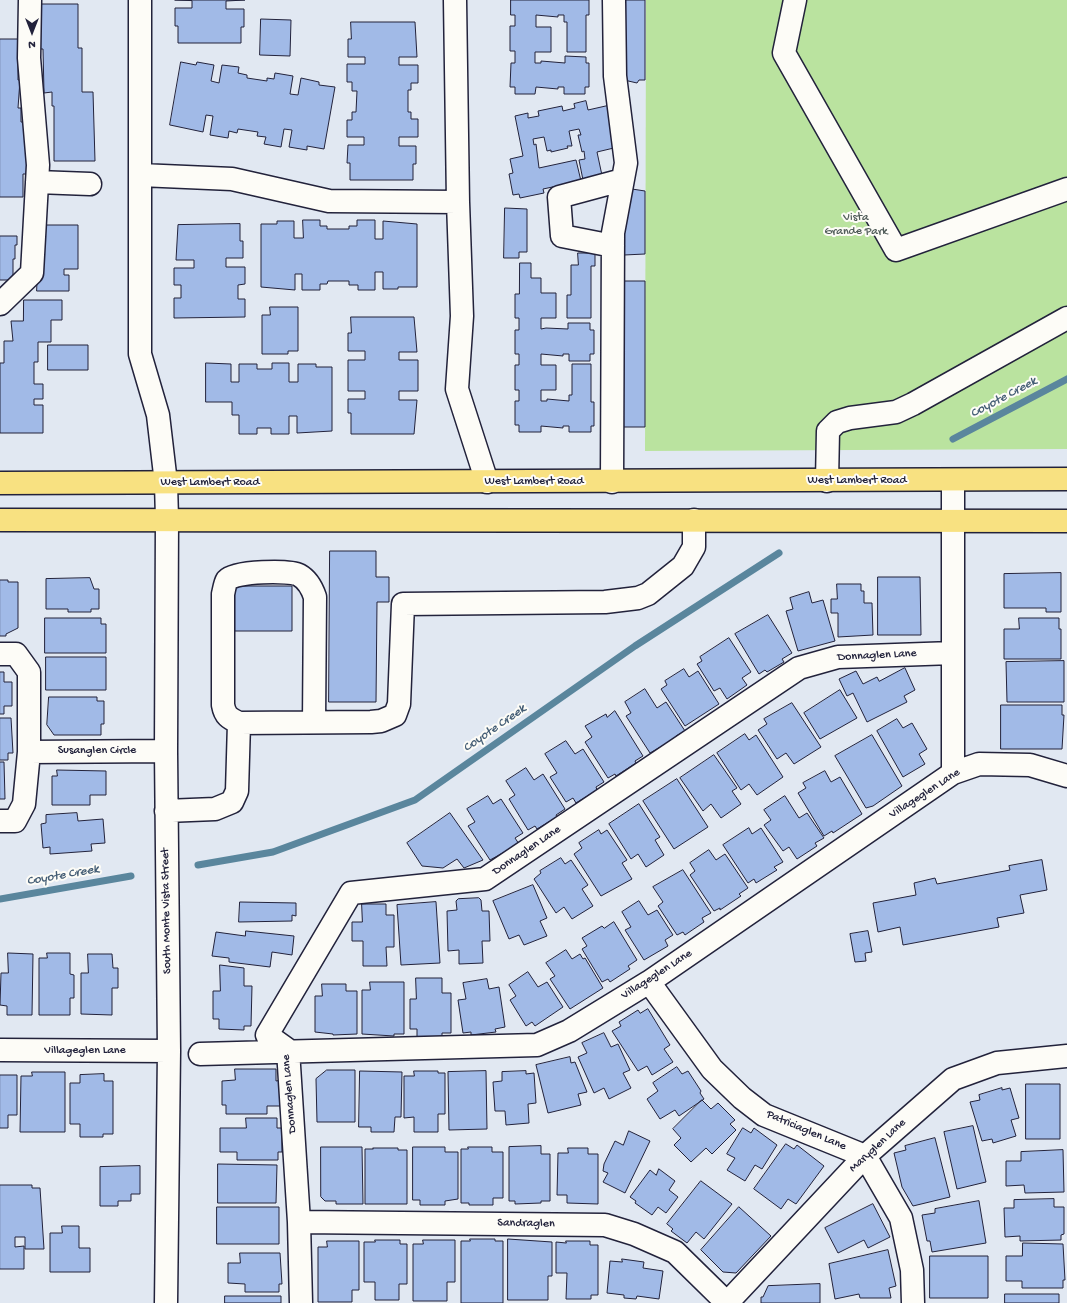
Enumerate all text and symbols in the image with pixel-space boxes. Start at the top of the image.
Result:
north arrow [12,12,52,52]
text: N [28,38,36,50]
park label: Vista Grande Park [824,211,888,239]
water label: Coyote Creek [968,374,1040,422]
street label: West Lambert Road [808,474,906,488]
street label: West Lambert Road [485,475,583,489]
street label: West Lambert Road [161,476,259,490]
street label: Donnaglen Lane [837,647,917,665]
water label: Coyote Creek [461,702,529,756]
street label: Susanglen Circle [58,744,136,758]
street label: Villageglen Lane [887,766,963,822]
street label: Donnaglen Lane [490,823,564,879]
street label: South Monte Vista Street [159,848,175,974]
water label: Coyote Creek [26,862,100,890]
street label: Villageglen Lane [619,947,695,1003]
street label: Villageglen Lane [44,1044,126,1058]
street label: Donnaglen Lane [279,1054,301,1134]
street label: Patriciaglen Lane [764,1108,848,1154]
street label: Maryglen Lane [847,1116,909,1176]
street label: Sandraglen [497,1216,555,1232]

